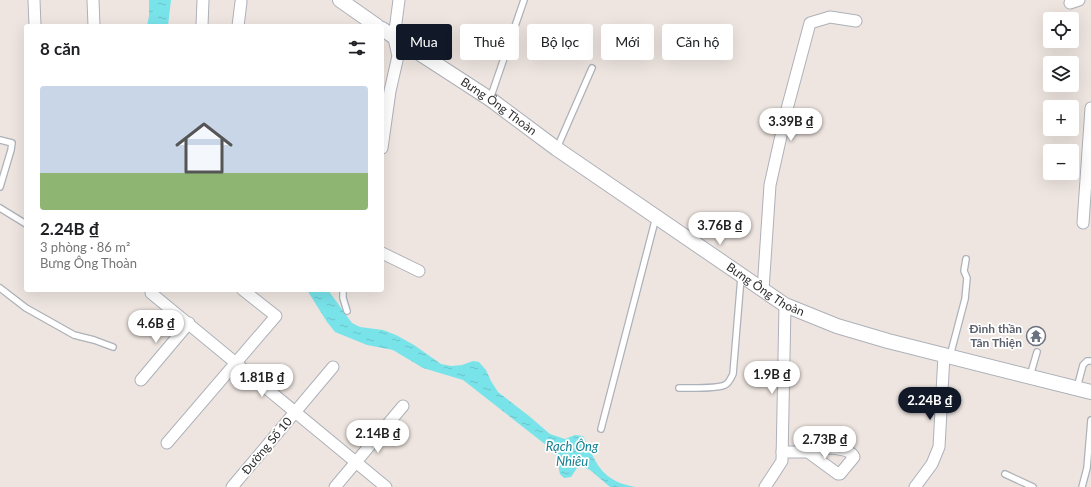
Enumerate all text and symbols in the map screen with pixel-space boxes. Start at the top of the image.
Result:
map controls [1043,12,1079,180]
button: locate [1043,12,1079,48]
chip: Mua [396,24,452,60]
chip: Thuê [460,24,519,60]
chip: Bộ lọc [527,24,593,60]
chip: Mới [601,24,654,60]
chip: Căn hộ [662,24,733,60]
icon: filters [346,37,368,59]
text: 8 căn [40,38,80,59]
button: layers [1043,56,1079,92]
street label: Bưng Ông Thoàn [458,74,540,138]
button: + [1043,100,1079,136]
pin: 3.39B ₫ [754,108,828,142]
icon: home [168,112,240,184]
text: 3.39B ₫ [768,113,814,129]
button: − [1043,144,1079,180]
pin: 3.76B ₫ [683,212,757,246]
text: 3.76B ₫ [697,217,743,233]
text: 2.24B ₫ [40,218,99,239]
text: 3 phòng · 86 m² [40,239,130,255]
text: Bưng Ông Thoàn [40,255,137,271]
street label: Bưng Ông Thoàn [724,259,807,319]
pin: 4.6B ₫ [123,310,189,344]
text: 4.6B ₫ [137,315,175,331]
place label: Đình thần Tân Thiện [969,321,1022,350]
temple icon: Đình thần Tân Thiện [1025,325,1047,347]
pin: 1.9B ₫ [739,361,805,395]
pin: 1.81B ₫ [225,364,299,398]
text: 1.9B ₫ [753,366,791,382]
text: 1.81B ₫ [239,369,285,385]
pin: 2.24B ₫ [893,387,967,421]
text: 2.24B ₫ [907,392,953,408]
street label: Đường Số 10 [238,414,295,477]
pin: 2.14B ₫ [341,420,415,454]
text: 2.14B ₫ [355,425,401,441]
pin: 2.73B ₫ [788,426,862,460]
text: 2.73B ₫ [802,431,848,447]
water label: Rạch Ông Nhiêu [546,438,599,469]

